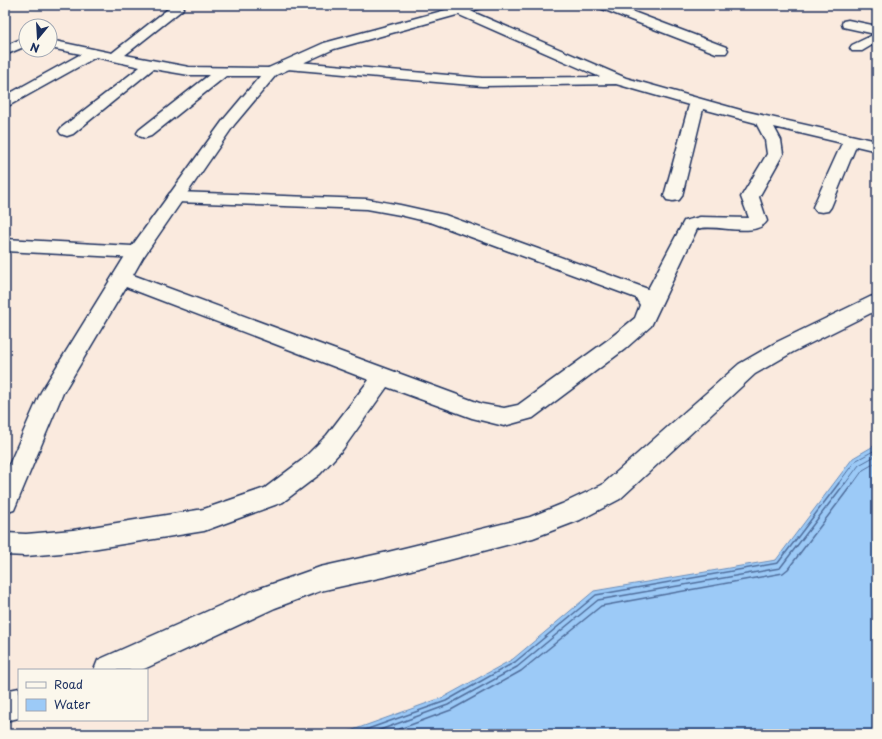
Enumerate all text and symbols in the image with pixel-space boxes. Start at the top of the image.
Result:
north arrow [18,18,58,58]
text: N [28,38,42,57]
legend [18,669,148,721]
text: Road [54,675,83,693]
text: Water [54,695,91,713]

